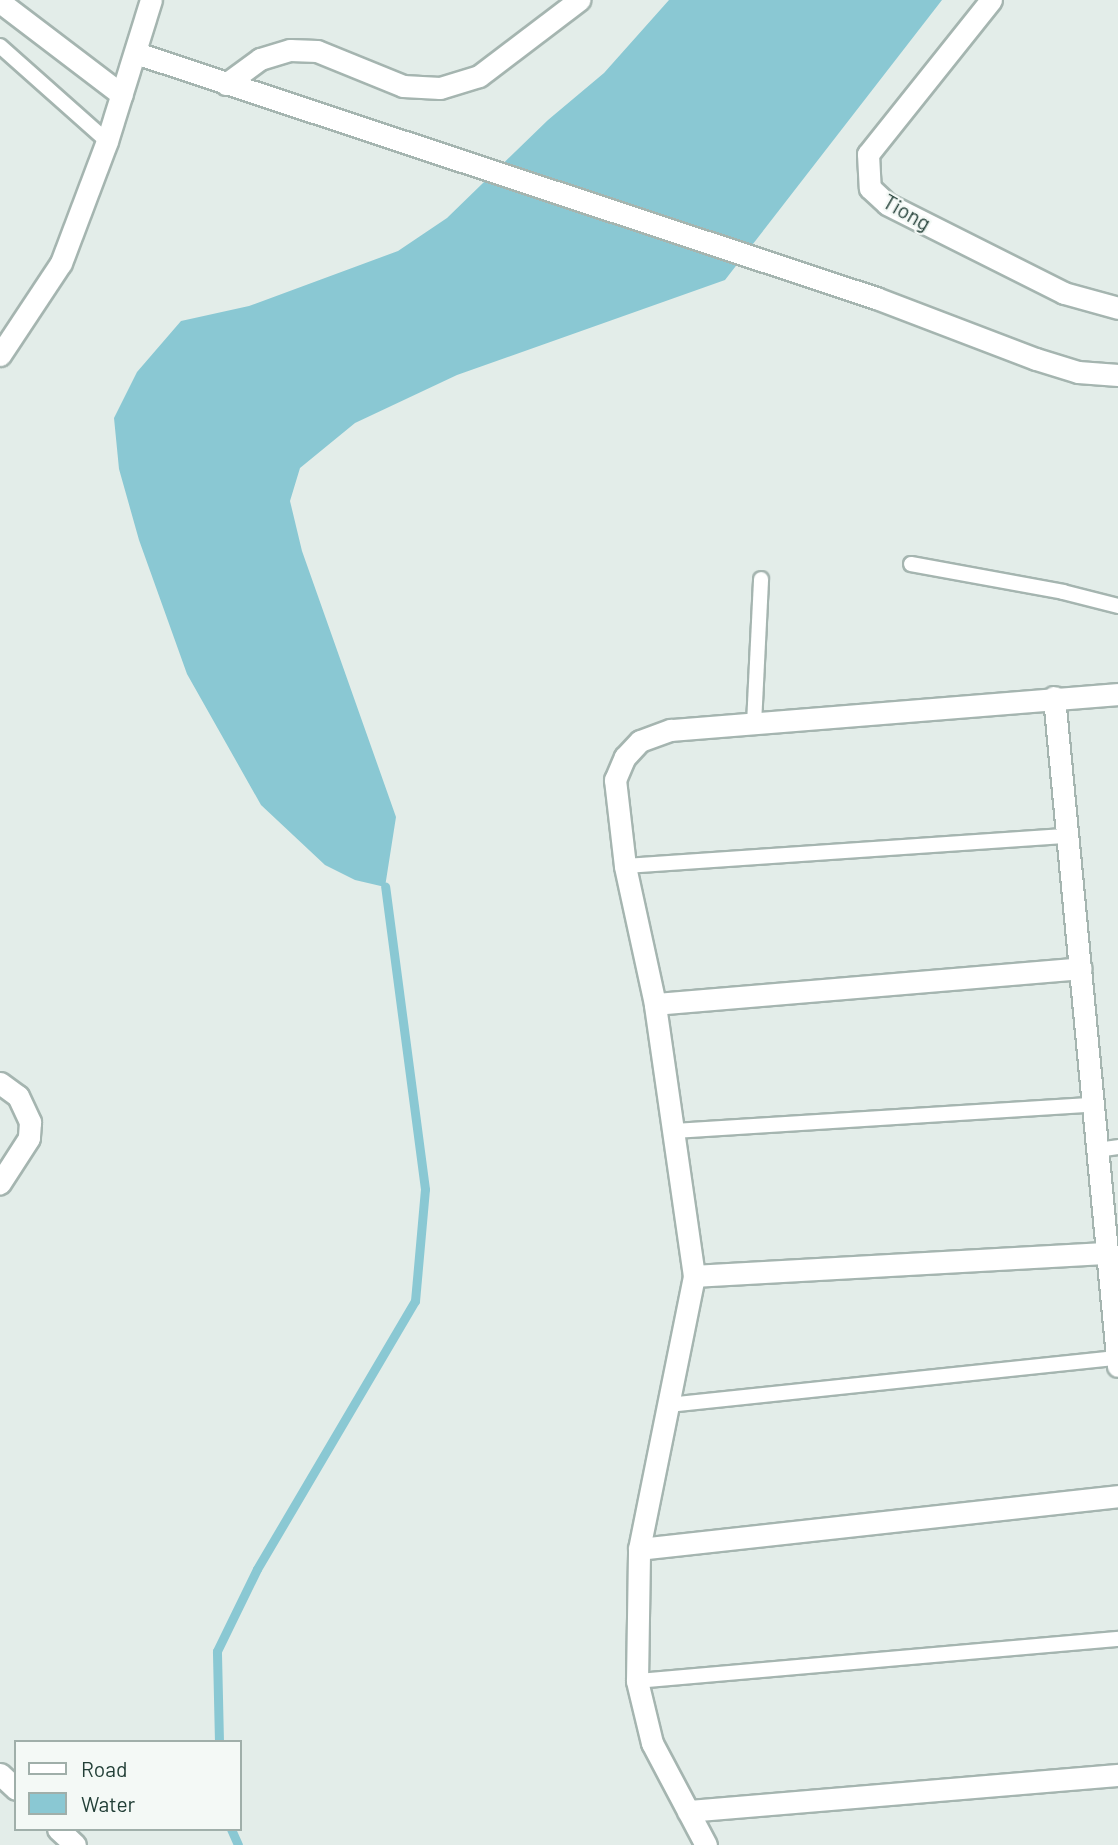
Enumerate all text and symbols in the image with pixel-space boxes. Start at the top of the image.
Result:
street label: Tiong [879,188,935,236]
legend [14,1740,242,1831]
text: Road [81,1756,127,1781]
text: Water [81,1791,135,1816]

